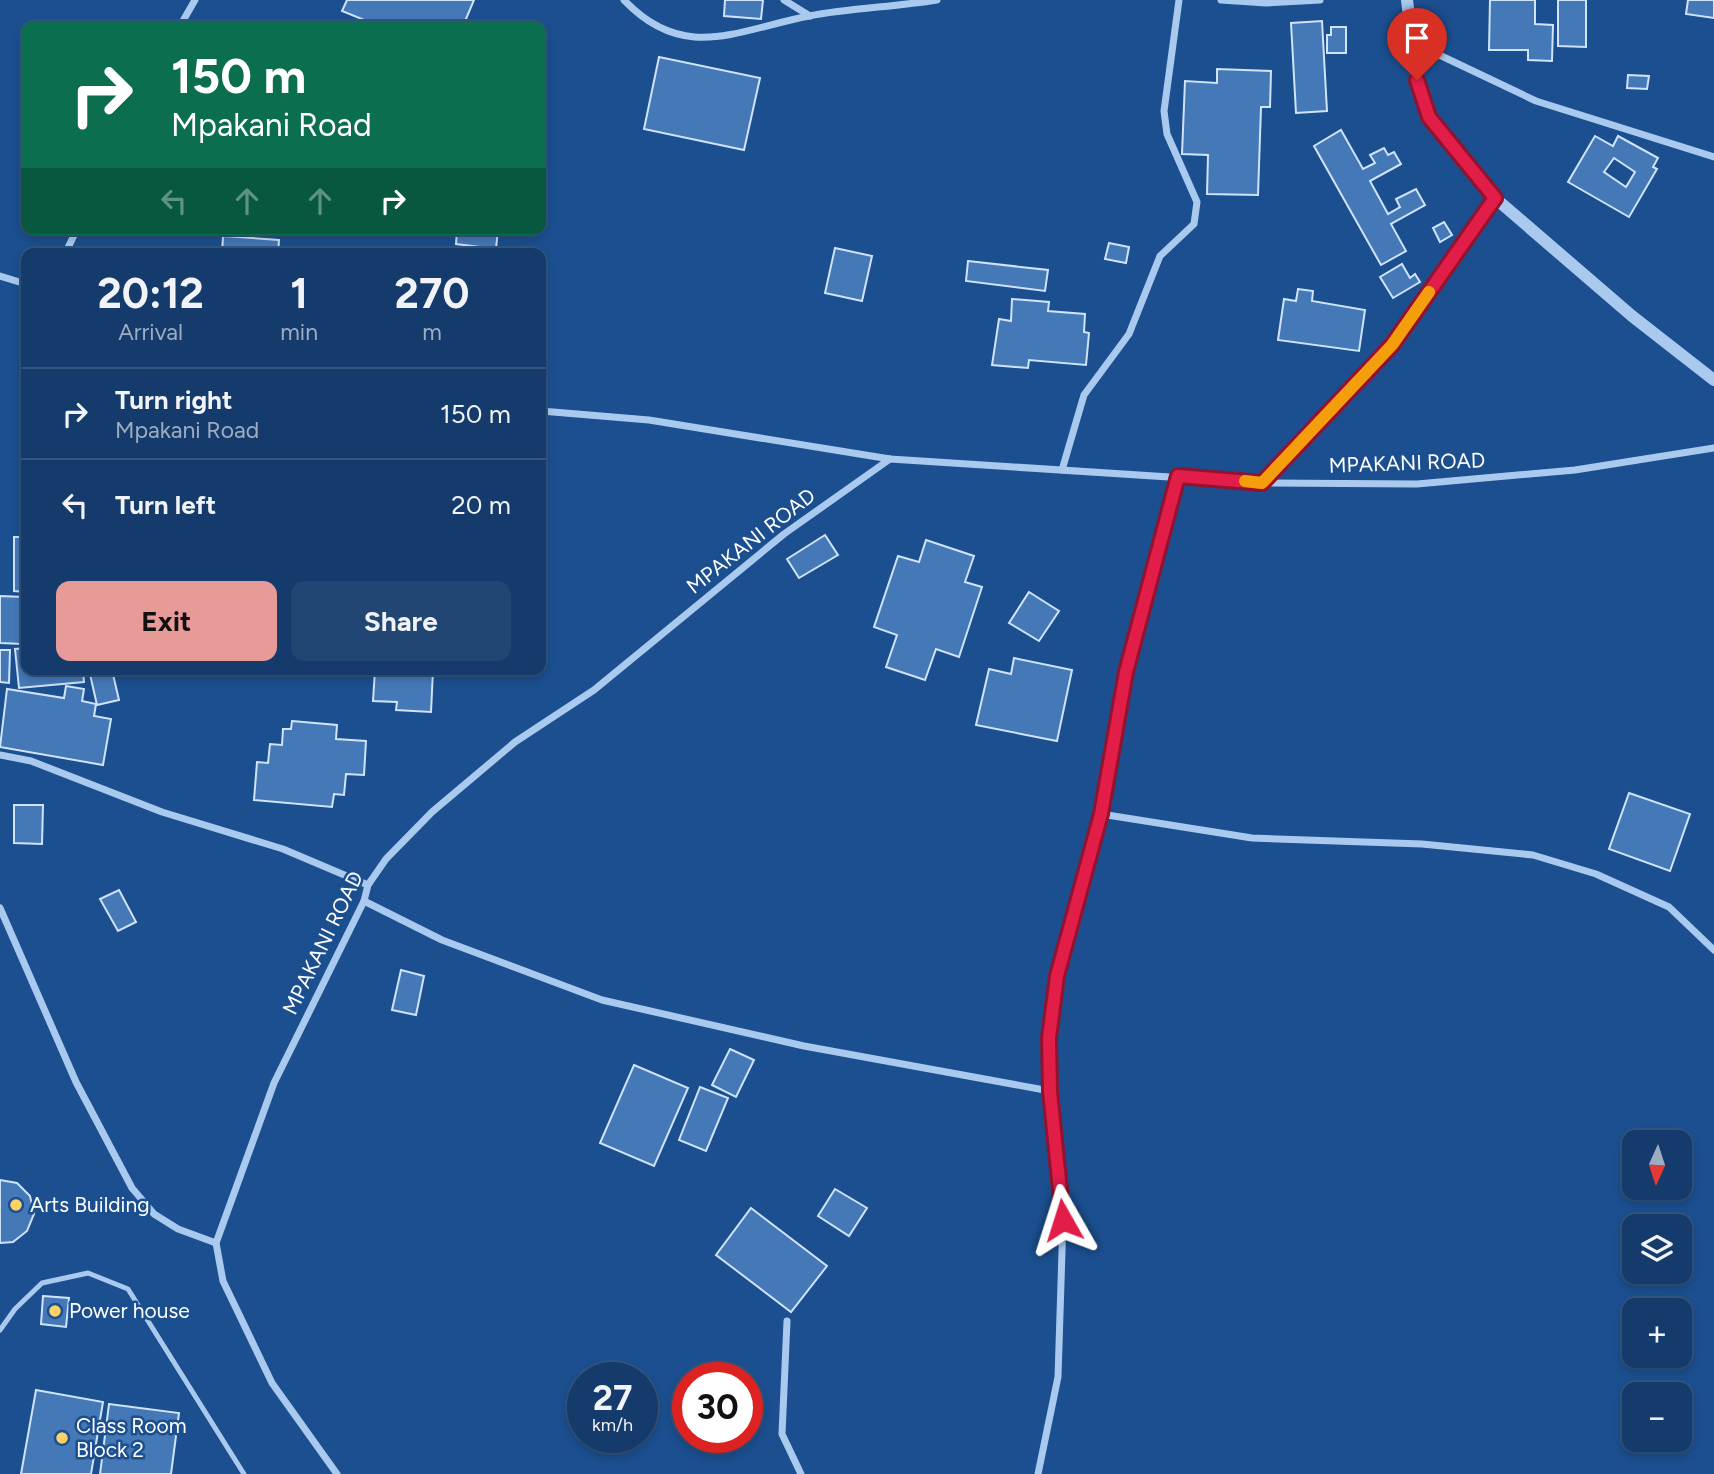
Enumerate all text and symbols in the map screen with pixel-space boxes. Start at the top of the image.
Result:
pin [1387,8,1447,80]
icon: arrive [1398,19,1436,57]
text: 150 m [171,46,306,105]
icon: right [56,49,147,140]
text: Mpakani Road [171,106,372,144]
icon: left [155,182,193,220]
icon: ahead [228,182,266,220]
icon: ahead [301,182,339,220]
icon: right [374,182,412,220]
text: 20:12 [98,268,204,319]
text: 1 [290,268,308,319]
text: 270 [395,268,469,319]
text: Arrival [118,318,183,346]
text: min [280,318,318,346]
text: m [422,318,442,346]
text: Turn right [115,384,232,416]
icon: right [56,395,94,433]
text: 150 m [440,398,511,430]
text: Mpakani Road [115,416,259,444]
street label: MPAKANI ROAD [1328,447,1486,478]
street label: MPAKANI ROAD [681,483,820,599]
icon: left [56,486,94,524]
text: Turn left [115,489,216,521]
text: 20 m [451,489,511,521]
button: Exit [56,581,277,661]
button: Share [291,581,511,661]
street label: MPAKANI ROAD [277,867,368,1019]
north arrow [1622,1130,1692,1200]
map controls [1622,1130,1692,1452]
position arrow [1026,1183,1100,1257]
place label: Arts Building [30,1192,150,1217]
marker: Arts Building [8,1197,24,1213]
button: layers [1622,1214,1692,1284]
place label: Power house [69,1298,190,1323]
button: + [1622,1298,1692,1368]
marker: Power house [47,1303,63,1319]
speed limit sign: 30 [672,1362,763,1453]
text: 27 [593,1377,632,1419]
button: − [1622,1382,1692,1452]
place label: Class Room Block 2 [76,1413,187,1462]
text: km/h [592,1414,633,1436]
marker: Class Room Block 2 [54,1430,70,1446]

